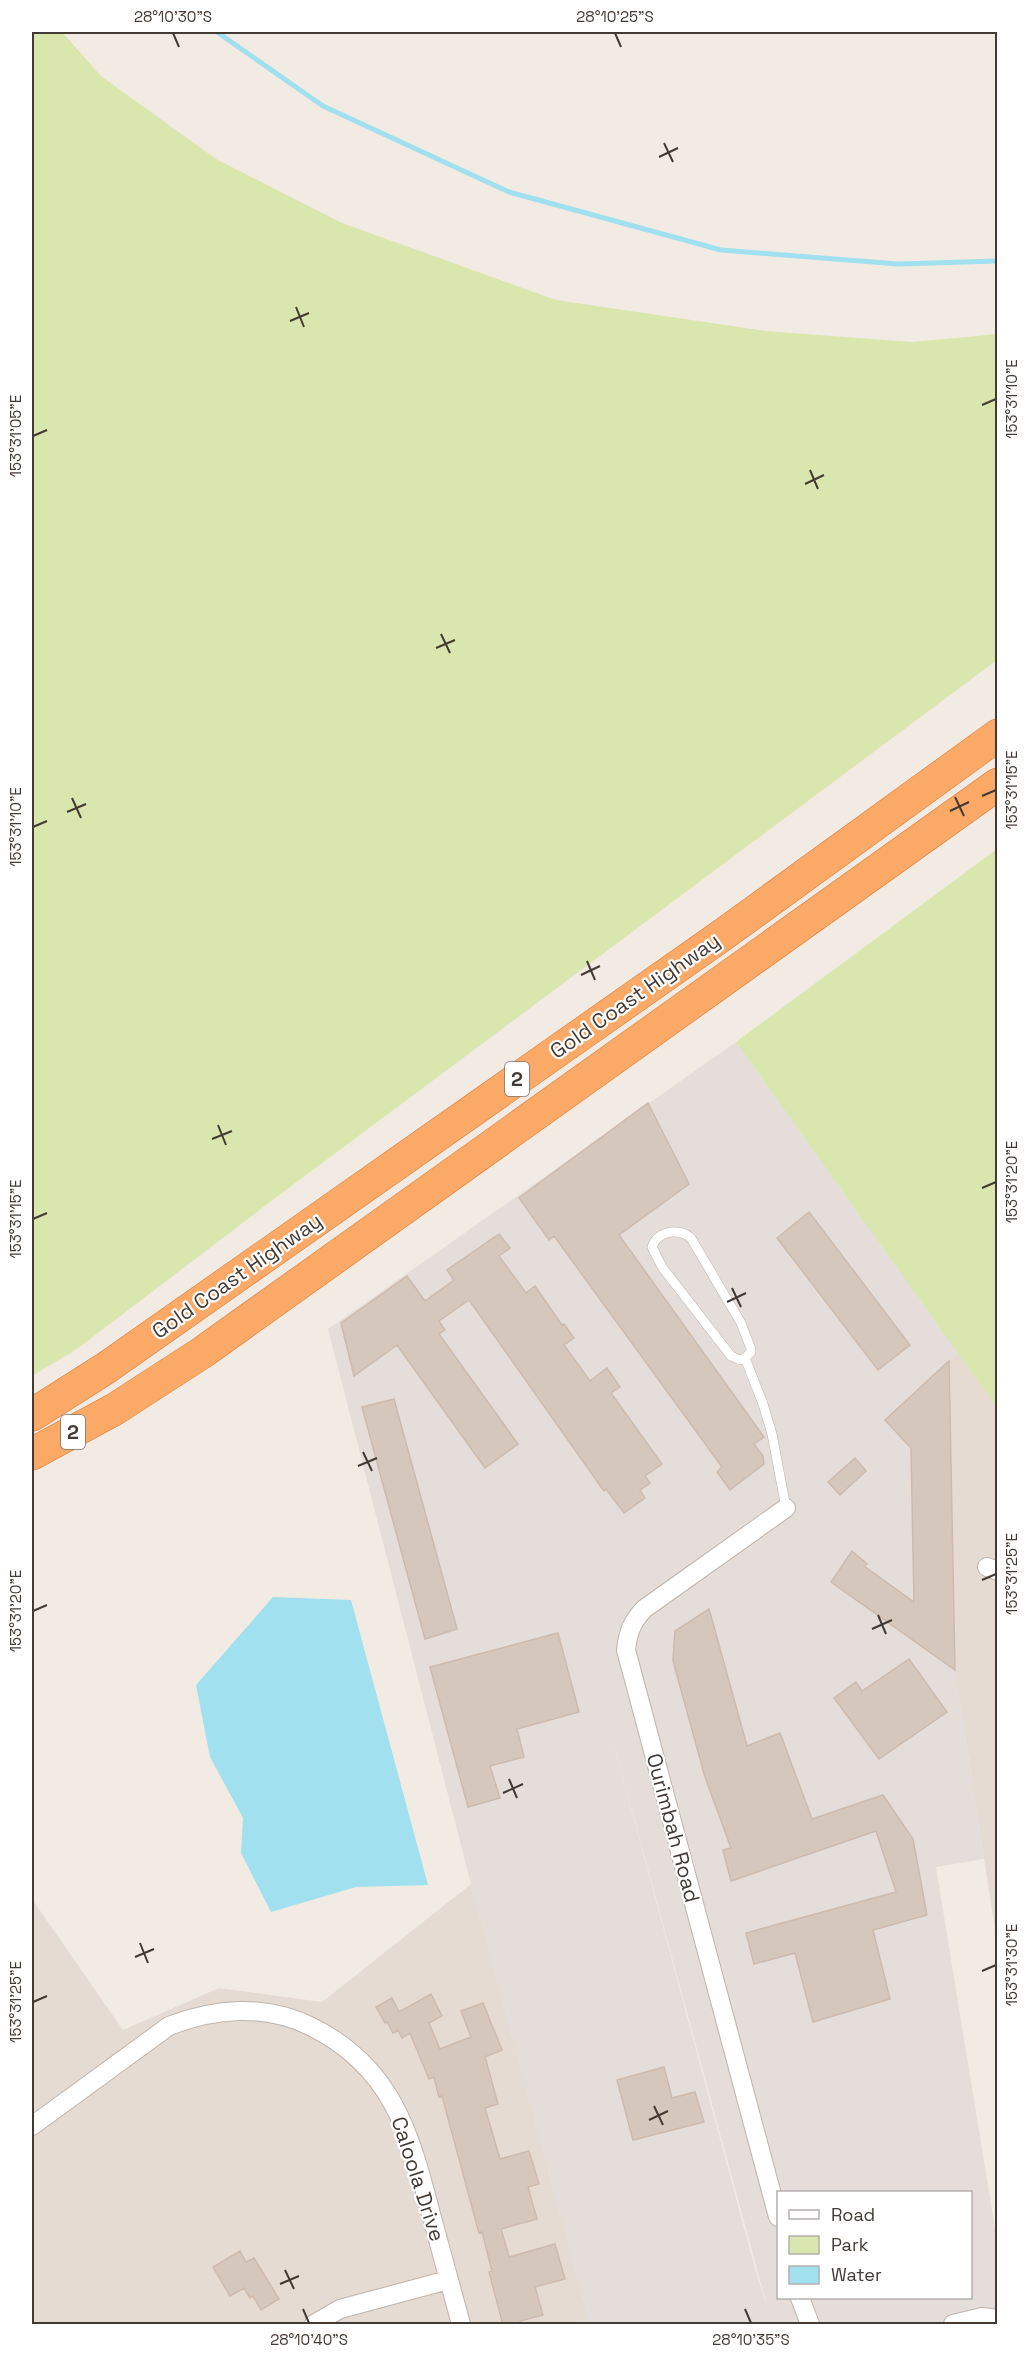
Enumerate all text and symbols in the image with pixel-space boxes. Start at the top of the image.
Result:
text: 28°10'30"S [134,7,212,26]
text: 28°10'25"S [576,7,654,26]
text: 153°31'10"E [1002,359,1021,439]
text: 153°31'05"E [6,395,25,477]
text: 153°31'15"E [1002,751,1021,829]
text: 153°31'10"E [6,787,25,867]
street label: Gold Coast Highway [544,927,725,1064]
road number: 2 [505,1062,529,1096]
text: 153°31'20"E [1002,1141,1021,1223]
text: 153°31'15"E [6,1180,25,1258]
street label: Gold Coast Highway [146,1207,327,1344]
road number: 2 [61,1415,85,1449]
text: 153°31'25"E [1002,1533,1021,1615]
text: 153°31'20"E [6,1570,25,1652]
street label: Ourimbah Road [641,1750,706,1905]
text: 153°31'30"E [1002,1924,1021,2006]
text: 153°31'25"E [6,1961,25,2043]
street label: Caloola Drive [386,2113,451,2245]
legend [777,2191,972,2299]
text: Road [831,2203,875,2226]
text: Park [831,2233,869,2256]
text: Water [831,2263,882,2286]
text: 28°10'40"S [270,2330,348,2349]
text: 28°10'35"S [712,2330,790,2349]

